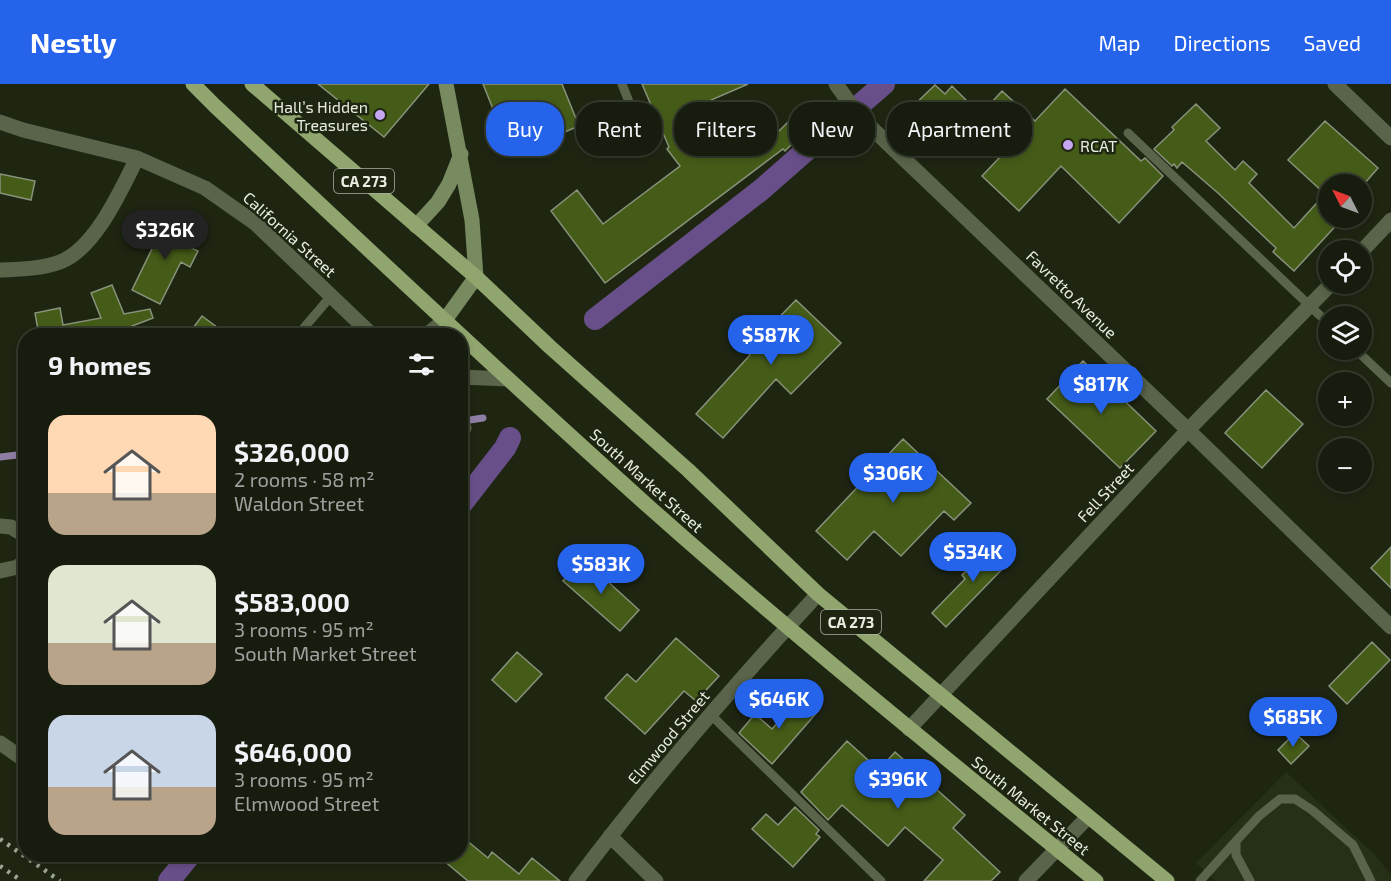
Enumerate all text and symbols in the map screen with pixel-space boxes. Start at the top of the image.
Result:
text: Nestly [30,25,117,59]
text: Map [1098,30,1141,55]
text: Directions [1174,30,1270,55]
text: Saved [1303,30,1361,55]
place label: Hall’s Hidden Treasures [274,97,368,134]
chip: Buy [486,102,564,156]
chip: Rent [576,102,662,156]
chip: Filters [674,102,777,156]
chip: New [789,102,875,156]
chip: Apartment [887,102,1032,156]
marker: Hall’s Hidden Treasures [373,108,387,122]
place label: RCAT [1080,136,1117,155]
marker: RCAT [1061,138,1075,152]
road number: CA 273 [334,169,394,193]
north arrow [1318,174,1372,228]
map controls [1318,174,1372,492]
street label: California Street [240,187,340,281]
pin: $326K [123,210,207,261]
text: $326K [135,217,195,241]
button: locate [1318,240,1372,294]
street label: Favretto Avenue [1023,246,1121,342]
button: layers [1318,306,1372,360]
pin: $587K [729,315,813,366]
text: $587K [742,322,800,346]
icon: filters [405,348,438,381]
text: 9 homes [48,349,151,380]
pin: $817K [1059,364,1143,415]
text: $817K [1073,371,1129,395]
button: + [1318,372,1372,426]
street label: South Market Street [586,424,708,536]
text: $326,000 [234,436,350,467]
button: − [1318,438,1372,492]
icon: home [96,439,168,511]
pin: $306K [851,453,935,504]
street label: Fell Street [1073,458,1137,526]
text: $306K [863,460,923,484]
text: 2 rooms · 58 m² [234,467,375,491]
text: Waldon Street [234,491,364,515]
pin: $534K [931,532,1015,583]
text: $534K [943,539,1003,563]
pin: $583K [559,544,643,595]
text: $583K [571,551,631,575]
text: $583,000 [234,586,350,617]
icon: home [96,589,168,661]
road number: CA 273 [821,610,881,634]
text: 3 rooms · 95 m² [234,617,374,641]
text: South Market Street [234,641,417,665]
pin: $646K [737,679,821,730]
street label: Elmwood Street [623,686,713,788]
text: $646K [749,686,809,710]
pin: $685K [1251,697,1335,748]
text: $685K [1263,704,1323,728]
text: $646,000 [234,736,352,767]
icon: home [96,739,168,811]
street label: South Market Street [968,752,1094,858]
pin: $396K [856,759,940,810]
text: $396K [868,766,928,790]
text: 3 rooms · 95 m² [234,767,374,791]
text: Elmwood Street [234,791,379,815]

